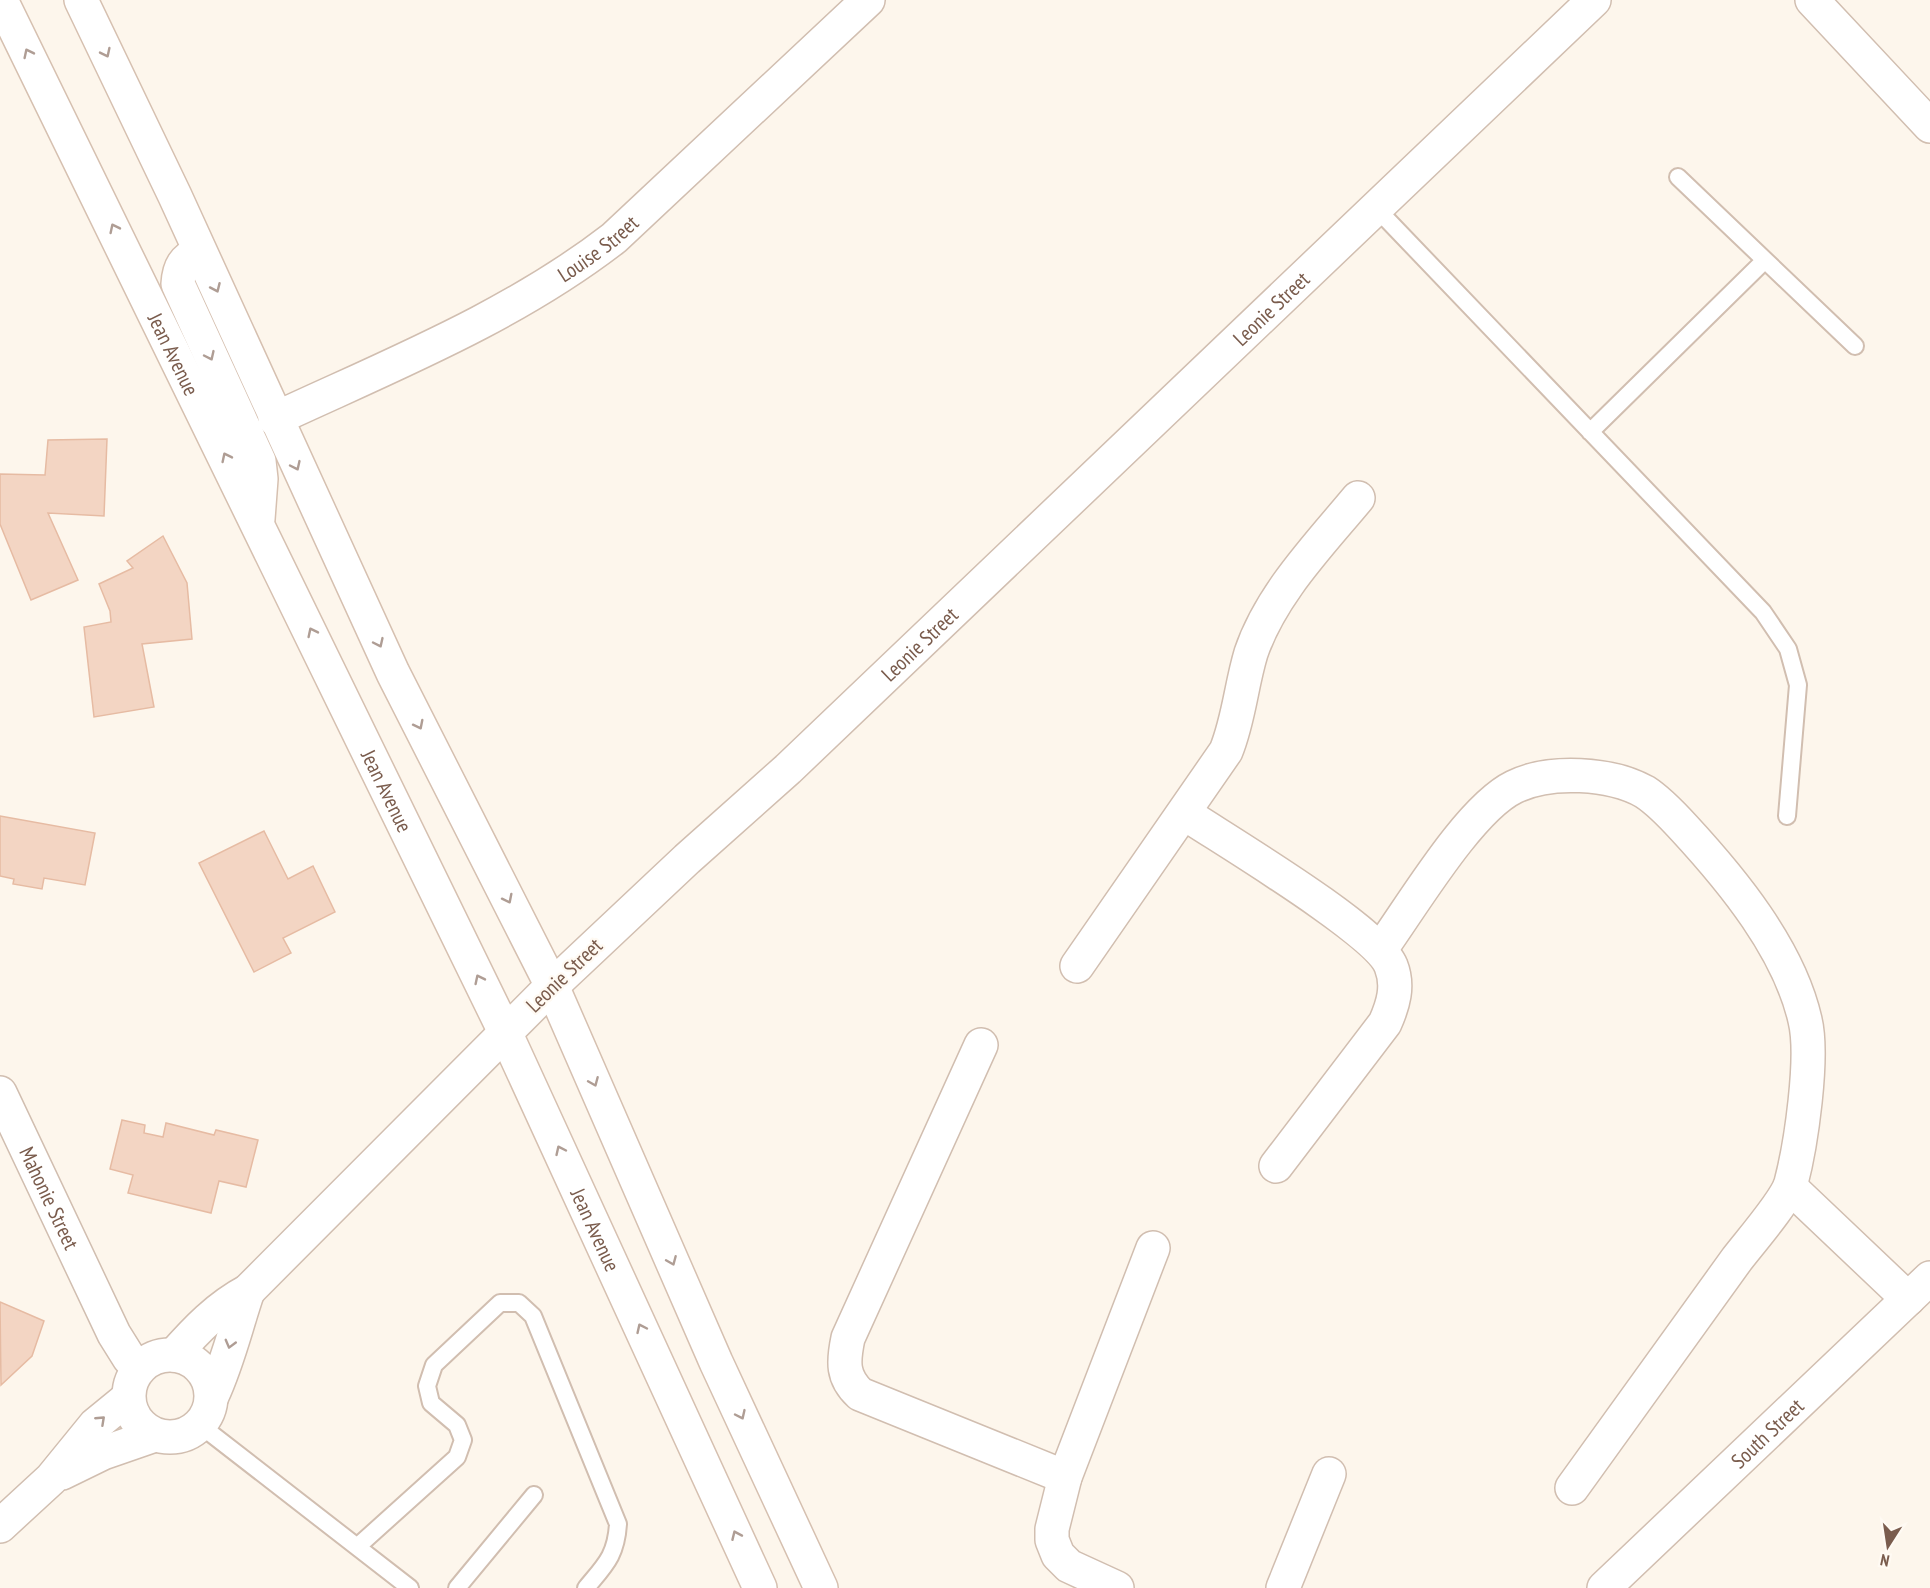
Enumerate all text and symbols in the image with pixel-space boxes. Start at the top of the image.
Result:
one-way arrow [99,46,110,57]
one-way arrow [23,49,35,60]
street label: Louise Street [552,209,644,288]
one-way arrow [109,224,121,235]
street label: Leonie Street [1227,265,1315,351]
one-way arrow [208,282,220,293]
street label: Jean Avenue [142,307,205,400]
one-way arrow [203,350,215,361]
one-way arrow [222,452,233,463]
one-way arrow [289,459,301,470]
street label: Leonie Street [875,601,963,687]
one-way arrow [307,627,319,638]
one-way arrow [371,636,383,647]
one-way arrow [412,719,423,730]
street label: Jean Avenue [355,744,419,836]
one-way arrow [500,893,512,904]
street label: Leonie Street [520,932,608,1018]
one-way arrow [475,974,487,985]
one-way arrow [587,1076,599,1087]
street label: Mahonie Street [14,1142,86,1254]
one-way arrow [555,1146,567,1157]
street label: Jean Avenue [565,1183,626,1276]
one-way arrow [665,1255,677,1266]
one-way arrow [637,1323,649,1334]
one-way arrow [225,1338,238,1348]
street label: South Street [1725,1392,1809,1474]
one-way arrow [733,1408,745,1419]
one-way arrow [94,1416,105,1427]
north arrow [1858,1516,1918,1576]
one-way arrow [731,1530,743,1541]
text: N [1879,1550,1891,1571]

